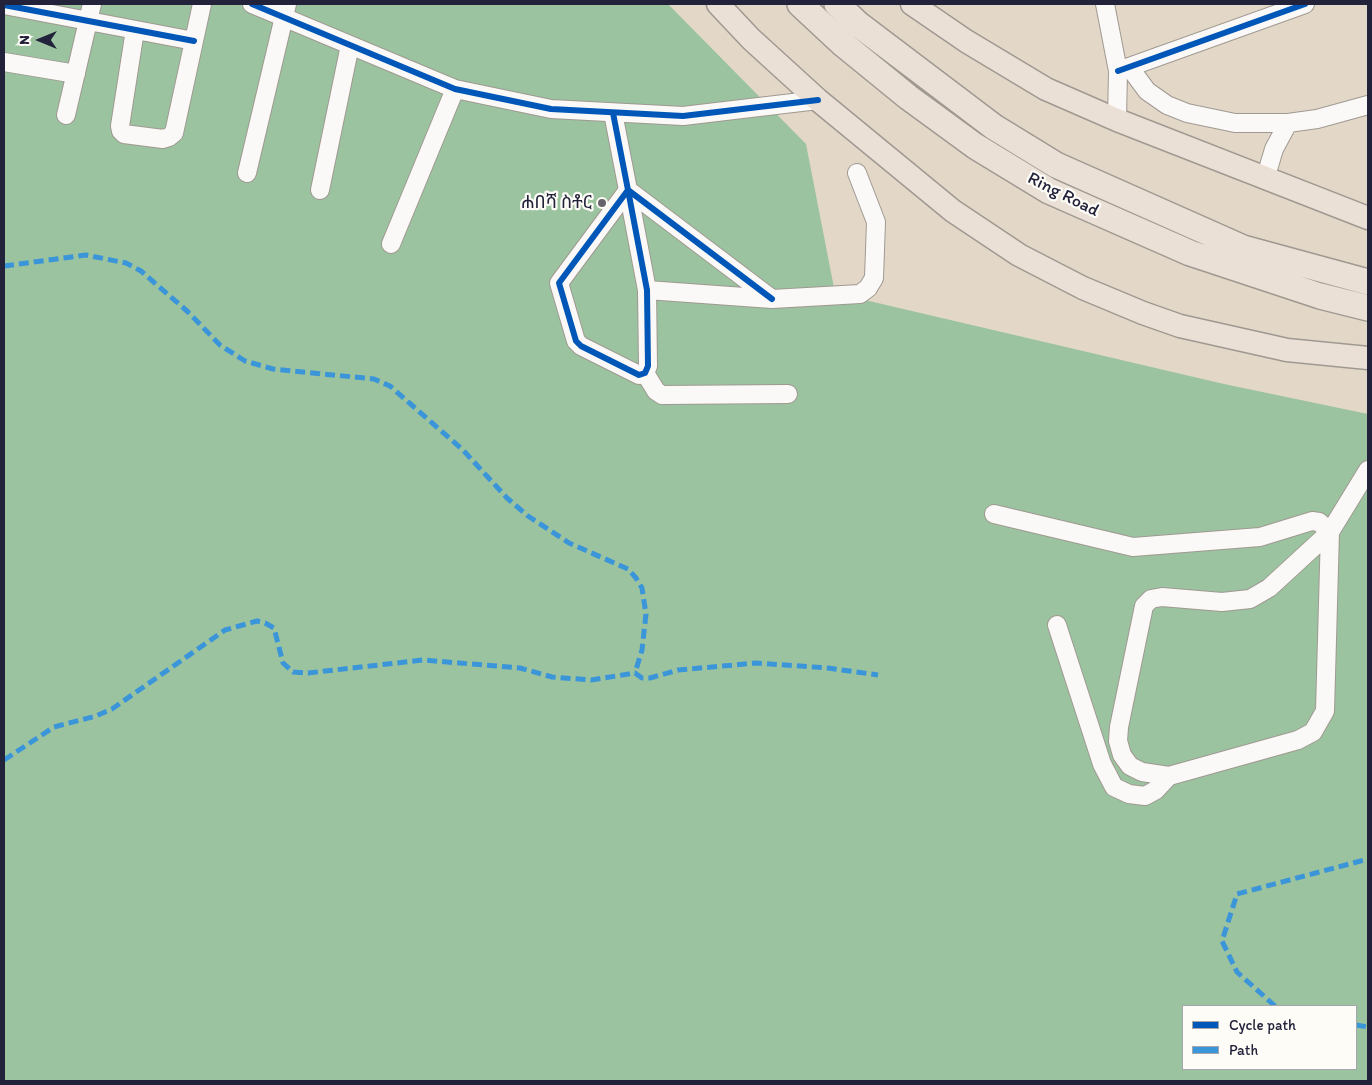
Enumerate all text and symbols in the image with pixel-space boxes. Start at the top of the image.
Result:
north arrow [15,15,65,65]
text: N [16,35,33,45]
street label: Ring Road [1024,168,1102,222]
place label: ሐበሻ ስቶር [521,192,592,214]
marker: ሐበሻ ስቶር [596,197,608,209]
legend [1182,1005,1357,1070]
text: Cycle path [1229,1016,1296,1034]
text: Path [1229,1041,1258,1059]

